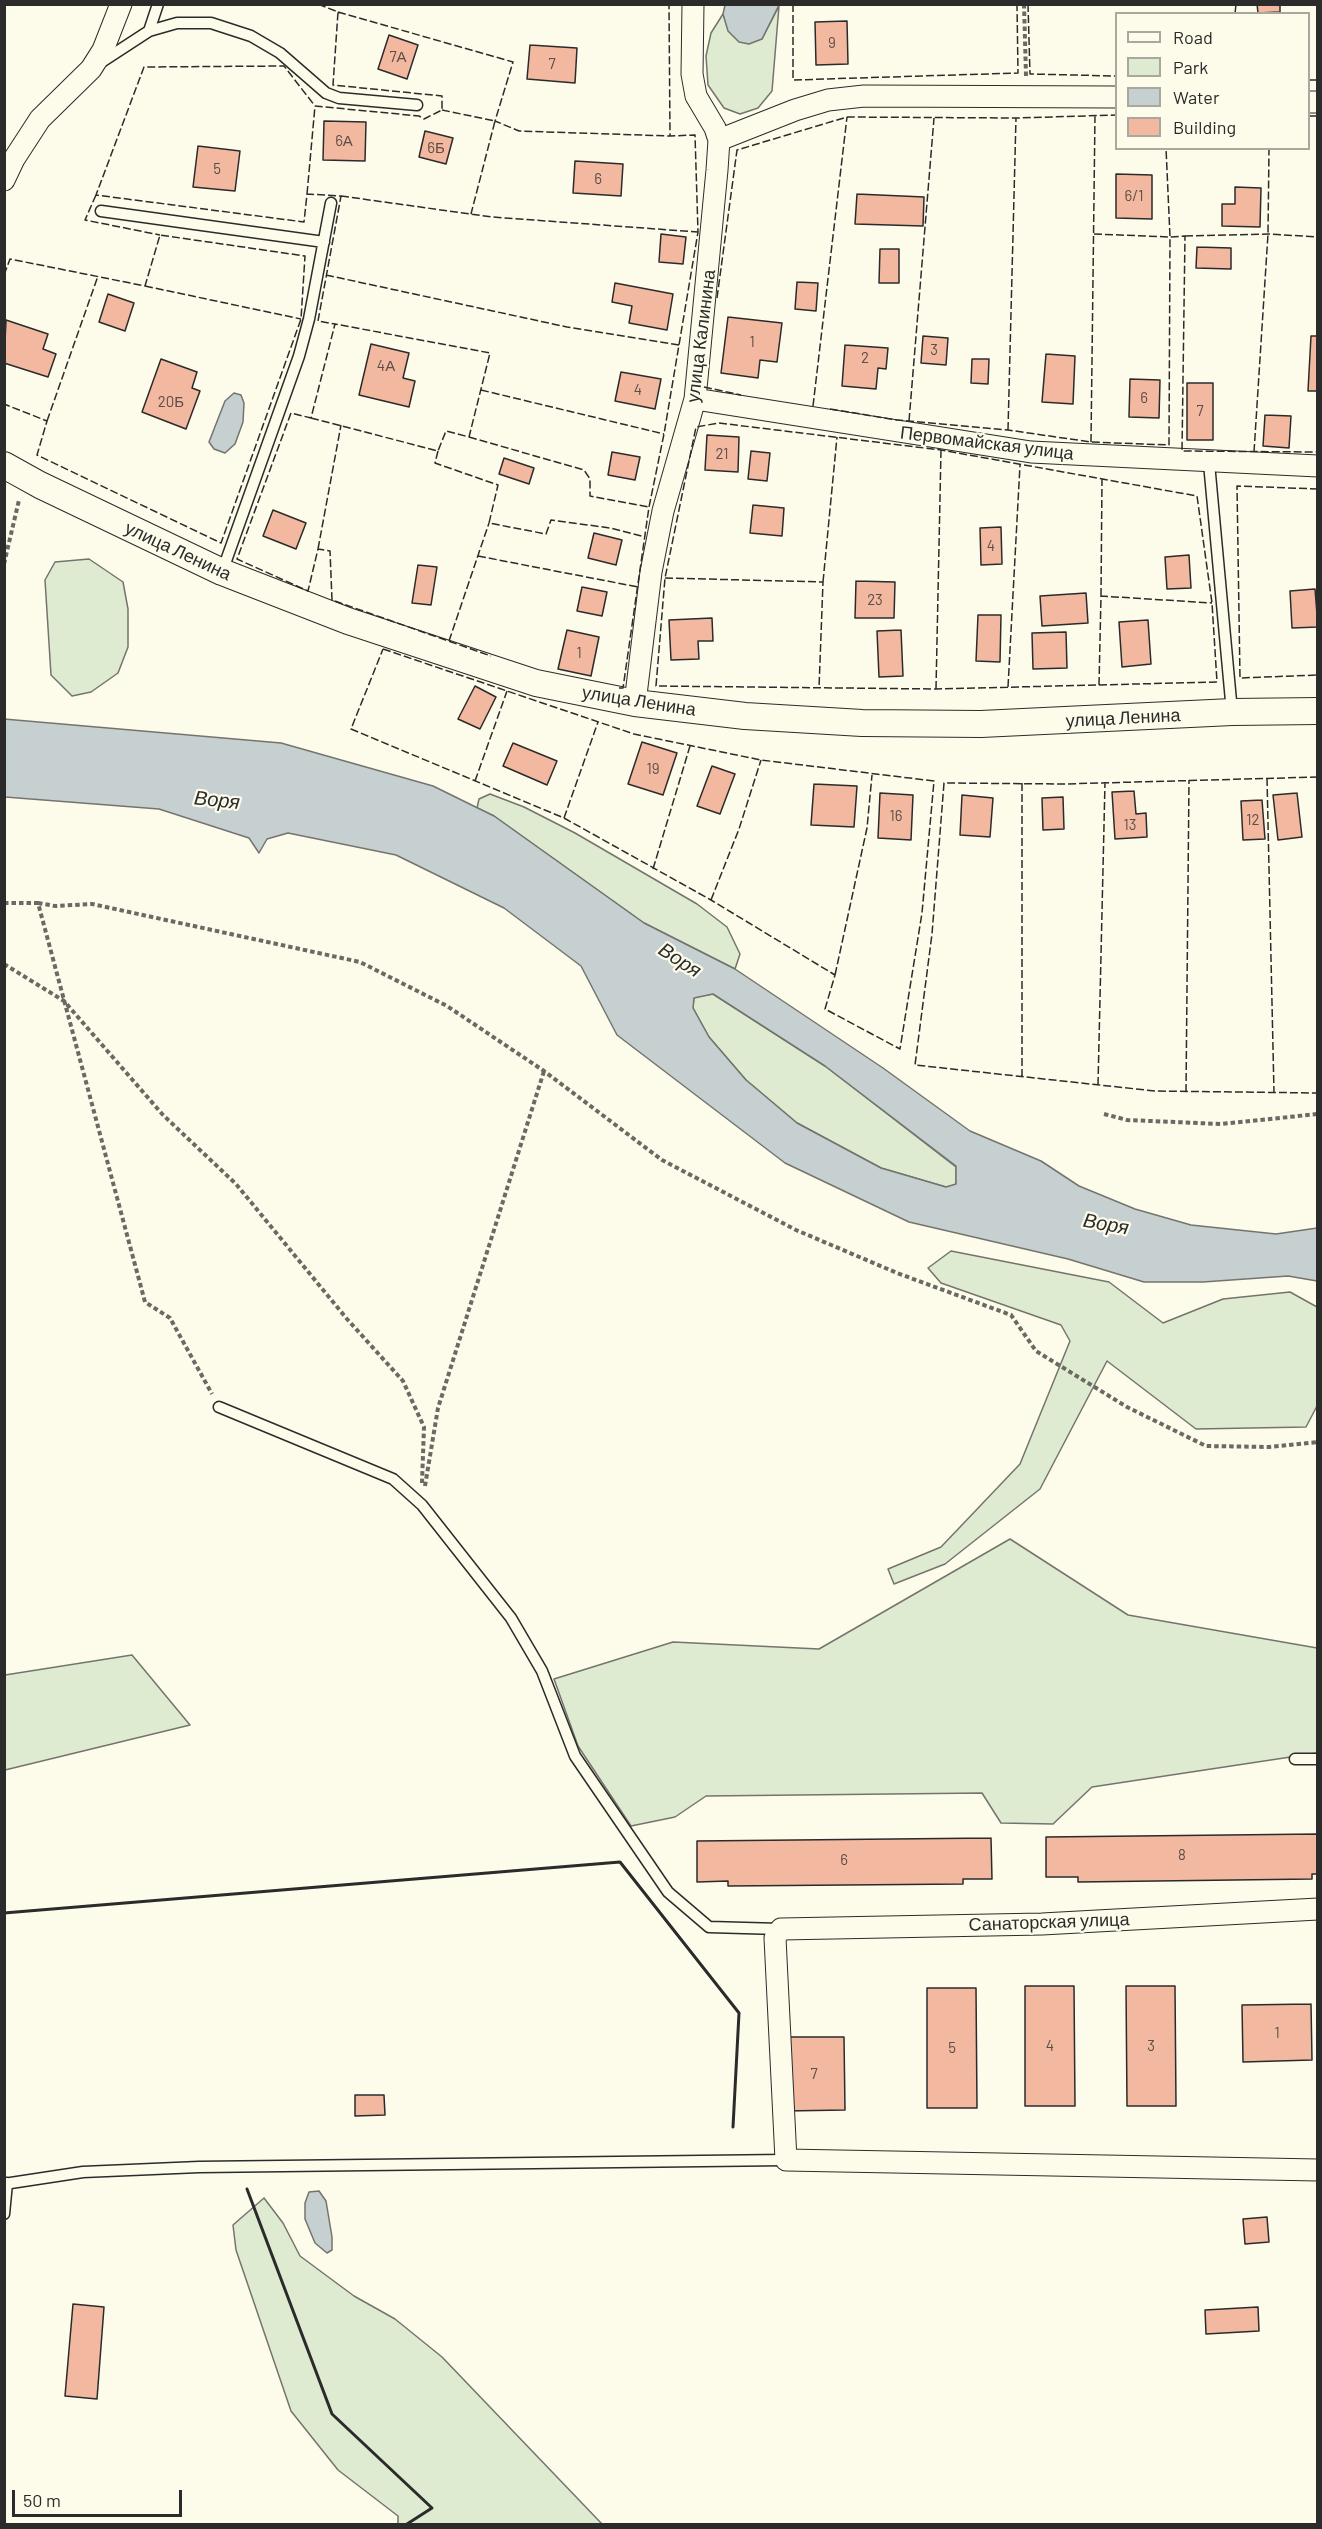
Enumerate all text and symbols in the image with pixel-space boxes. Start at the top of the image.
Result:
legend [1115,12,1310,150]
text: Road [1173,26,1213,48]
house number: 9 [828,34,836,52]
house number: 7А [389,48,407,66]
house number: 7 [548,55,556,73]
text: Park [1173,56,1208,78]
text: Water [1173,86,1220,108]
text: Building [1173,116,1236,138]
house number: 6А [335,132,353,150]
house number: 6Б [427,139,445,157]
house number: 5 [213,160,221,178]
house number: 6 [594,170,602,188]
house number: 6/1 [1125,187,1143,205]
street label: улица Калинина [682,268,720,404]
house number: 1 [749,333,755,351]
house number: 3 [930,341,938,359]
house number: 2 [861,349,869,367]
house number: 4А [377,357,395,375]
house number: 4 [634,381,642,399]
house number: 6 [1140,389,1148,407]
house number: 20Б [158,393,184,411]
house number: 7 [1196,402,1204,420]
street label: Первомайская улица [899,422,1075,464]
house number: 21 [715,445,729,463]
street label: улица Ленина [121,517,235,585]
house number: 4 [987,537,995,555]
house number: 23 [867,591,883,609]
house number: 1 [576,644,582,662]
street label: улица Ленина [581,681,697,721]
street label: улица Ленина [1065,704,1181,732]
house number: 19 [646,760,660,778]
water label: Воря [193,786,241,814]
house number: 16 [890,807,902,825]
house number: 12 [1246,811,1260,829]
house number: 13 [1124,816,1136,834]
water label: Воря [654,937,706,983]
water label: Воря [1081,1208,1131,1240]
house number: 8 [1178,1846,1186,1864]
house number: 6 [840,1851,848,1869]
street label: Санаторская улица [968,1908,1130,1936]
house number: 1 [1274,2024,1280,2042]
house number: 4 [1046,2037,1054,2055]
house number: 3 [1147,2037,1155,2055]
house number: 5 [948,2039,956,2057]
house number: 7 [810,2065,818,2083]
scale bar [15,2478,184,2516]
text: 50 m [23,2489,61,2511]

